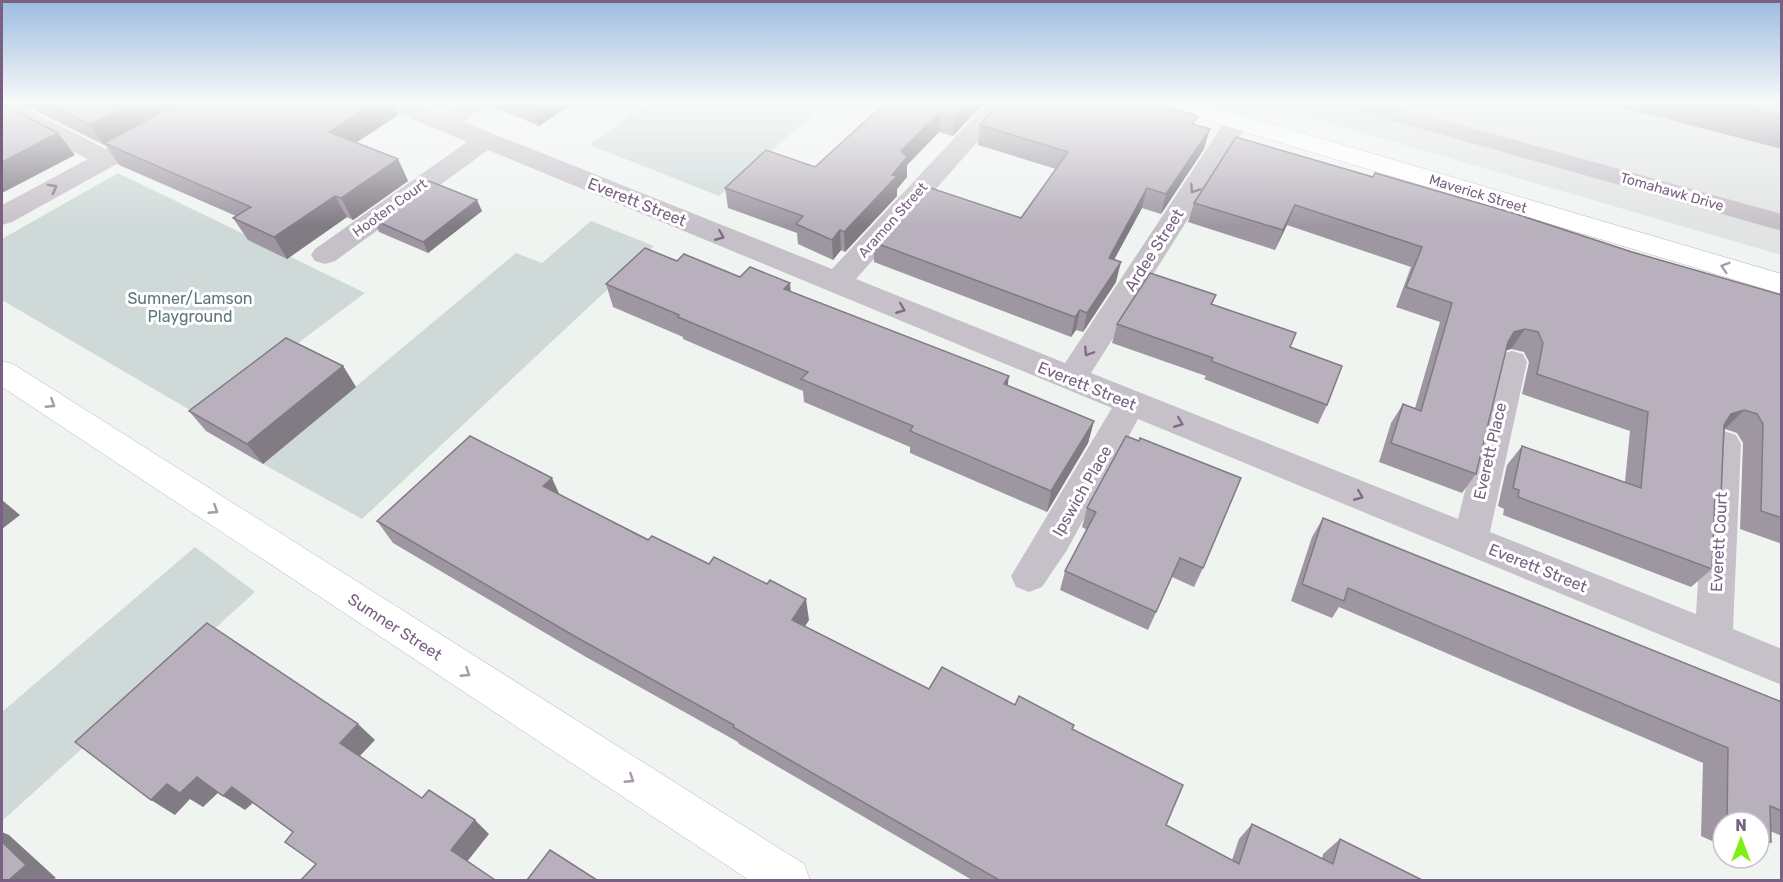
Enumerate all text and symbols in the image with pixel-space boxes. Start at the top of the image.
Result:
street label: Tomahawk Drive [1618,169,1726,215]
street label: Maverick Street [1427,171,1530,217]
street label: Everett Street [585,174,689,230]
street label: Hooten Court [349,175,431,241]
street label: Aramon Street [855,179,932,261]
one-way arrow [1190,182,1201,193]
one-way arrow [47,184,57,195]
street label: Ardee Street [1120,205,1188,295]
one-way arrow [714,229,725,241]
one-way arrow [1721,262,1731,274]
park label: Sumner/Lamson Playground [127,289,253,326]
one-way arrow [895,302,906,314]
one-way arrow [1084,346,1095,357]
street label: Everett Street [1035,358,1139,414]
one-way arrow [44,397,55,408]
street label: Everett Place [1470,401,1510,501]
one-way arrow [1172,416,1183,428]
street label: Ipswich Place [1048,442,1116,540]
one-way arrow [1353,489,1364,501]
street label: Everett Court [1707,492,1731,592]
one-way arrow [208,503,219,514]
street label: Everett Street [1486,540,1590,596]
street label: Sumner Street [344,590,446,664]
one-way arrow [460,666,471,677]
one-way arrow [624,771,634,783]
north arrow [1711,810,1771,870]
text: N [1735,816,1747,835]

